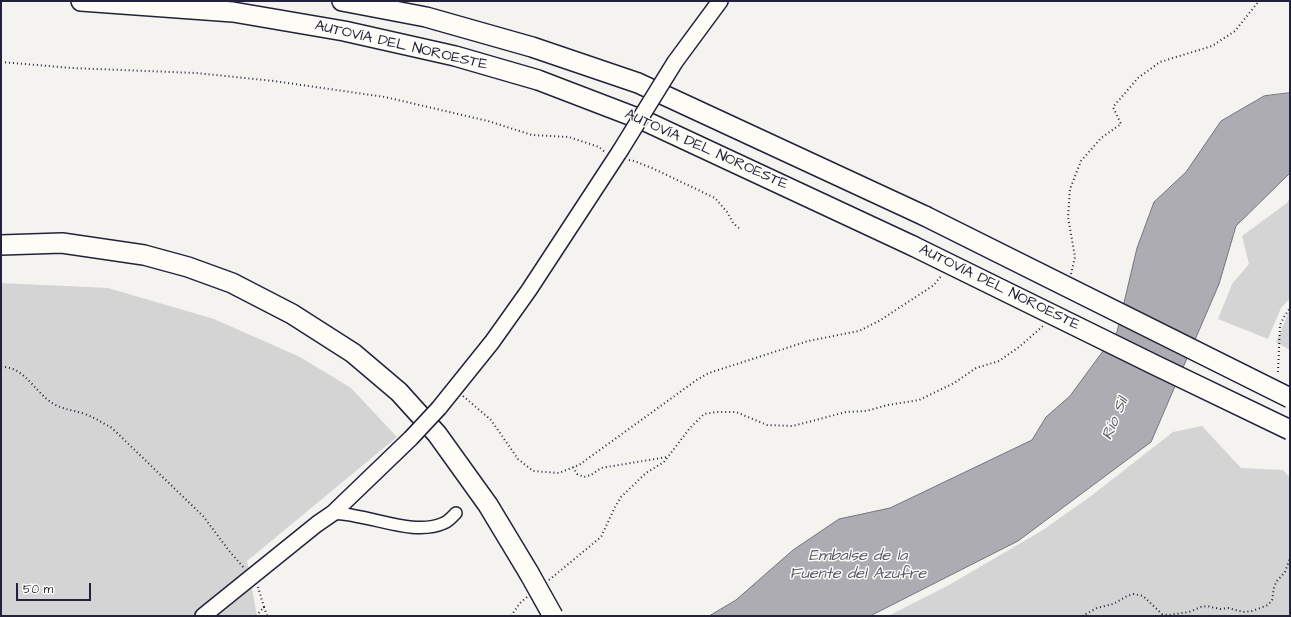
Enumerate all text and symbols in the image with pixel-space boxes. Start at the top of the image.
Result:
street label: AUTOVÍA DEL NOROESTE [313,17,489,75]
street label: AUTOVÍA DEL NOROESTE [622,106,790,194]
street label: AUTOVÍA DEL NOROESTE [916,241,1082,335]
water label: Río Sil [1098,395,1134,443]
water label: Embalse de la Fuente del Azufre [790,547,926,585]
scale bar [18,575,93,601]
text: 50 m [23,581,53,598]

